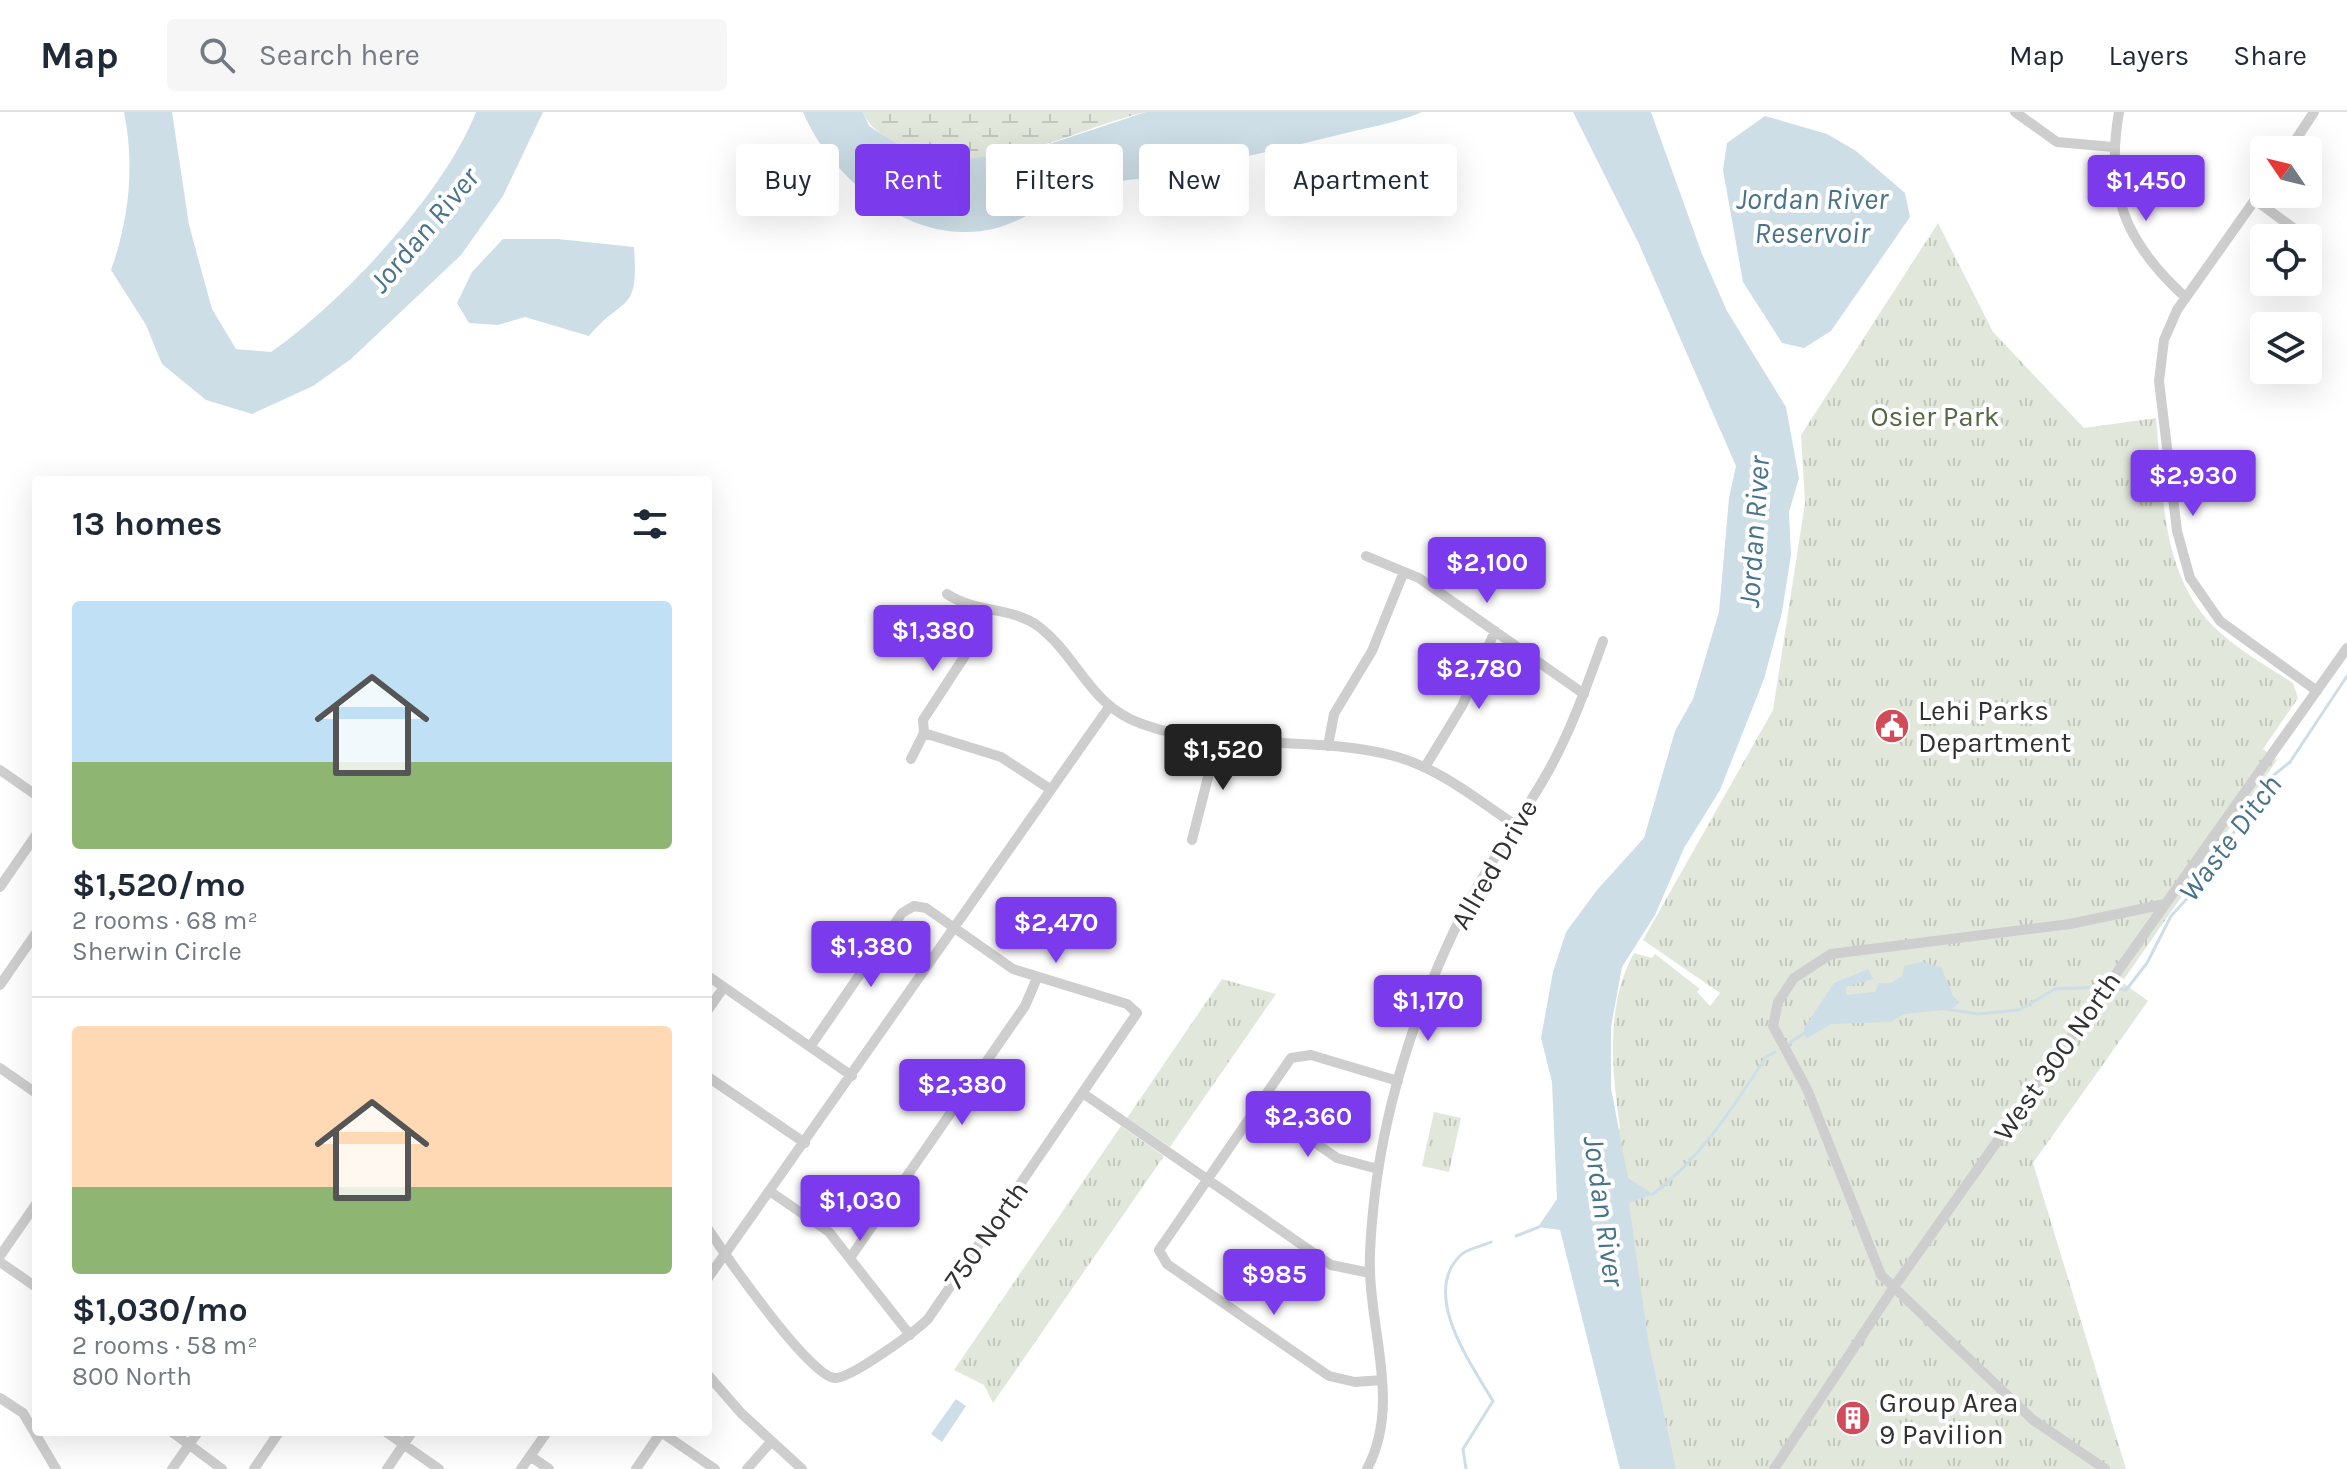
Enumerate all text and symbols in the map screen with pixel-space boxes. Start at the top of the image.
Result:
search box [167,19,727,91]
text: Map [40,33,119,78]
icon: search [195,33,239,77]
text: Search here [259,37,420,73]
text: Map [2009,39,2064,72]
text: Layers [2108,39,2189,72]
text: Share [2233,39,2307,72]
north arrow [2250,136,2322,208]
map controls [2250,136,2322,384]
chip: Buy [736,144,839,216]
chip: Rent [855,144,970,216]
chip: Filters [986,144,1123,216]
chip: New [1139,144,1249,216]
chip: Apartment [1265,144,1457,216]
pin: $1,450 [2081,155,2211,223]
water label: Jordan River [361,159,488,300]
text: $1,450 [2106,165,2186,196]
water label: Jordan River Reservoir [1736,181,1890,251]
button: locate [2250,224,2322,296]
button: layers [2250,312,2322,384]
park label: Osier Park [1870,400,2000,433]
pin: $2,930 [2128,450,2258,518]
water label: Jordan River [1731,453,1777,609]
text: $2,930 [2149,460,2237,491]
icon: filters [628,502,672,546]
text: 13 homes [72,504,223,544]
pin: $2,100 [1422,537,1552,605]
text: $2,100 [1446,547,1528,578]
pin: $1,380 [868,605,998,673]
text: $1,380 [891,615,975,646]
pin: $2,780 [1414,643,1544,711]
icon: home [300,653,444,797]
text: $2,780 [1436,653,1522,684]
place label: Lehi Parks Department [1918,694,2071,759]
public building icon: Lehi Parks Department [1873,707,1911,745]
pin: $1,520 [1158,724,1288,792]
text: $1,520 [1182,734,1264,765]
water label: Waste Ditch [2171,768,2289,908]
street label: Allred Drive [1443,793,1545,935]
text: $1,520/mo [72,865,246,905]
pin: $2,470 [991,897,1121,965]
text: 2 rooms · 68 m² [72,905,258,936]
text: $2,470 [1013,907,1099,938]
pin: $1,380 [806,921,936,989]
text: $1,380 [829,931,913,962]
text: Sherwin Circle [72,936,242,967]
street label: West 300 North [1986,965,2128,1147]
pin: $1,170 [1363,975,1493,1043]
text: $1,170 [1392,985,1464,1016]
pin: $2,380 [897,1059,1027,1127]
text: $2,380 [917,1069,1007,1100]
icon: home [300,1078,444,1222]
pin: $2,360 [1243,1091,1373,1159]
text: $2,360 [1264,1101,1352,1132]
water label: Jordan River [1576,1133,1633,1291]
pin: $1,030 [795,1175,925,1243]
street label: 750 North [937,1175,1035,1295]
text: $1,030 [819,1185,901,1216]
pin: $985 [1227,1249,1321,1317]
text: $985 [1241,1259,1307,1290]
text: $1,030/mo [72,1290,248,1330]
text: 2 rooms · 58 m² [72,1330,258,1361]
text: 800 North [72,1361,192,1392]
place label: Group Area 9 Pavilion [1879,1386,2018,1451]
building icon: Group Area 9 Pavilion [1834,1399,1872,1437]

